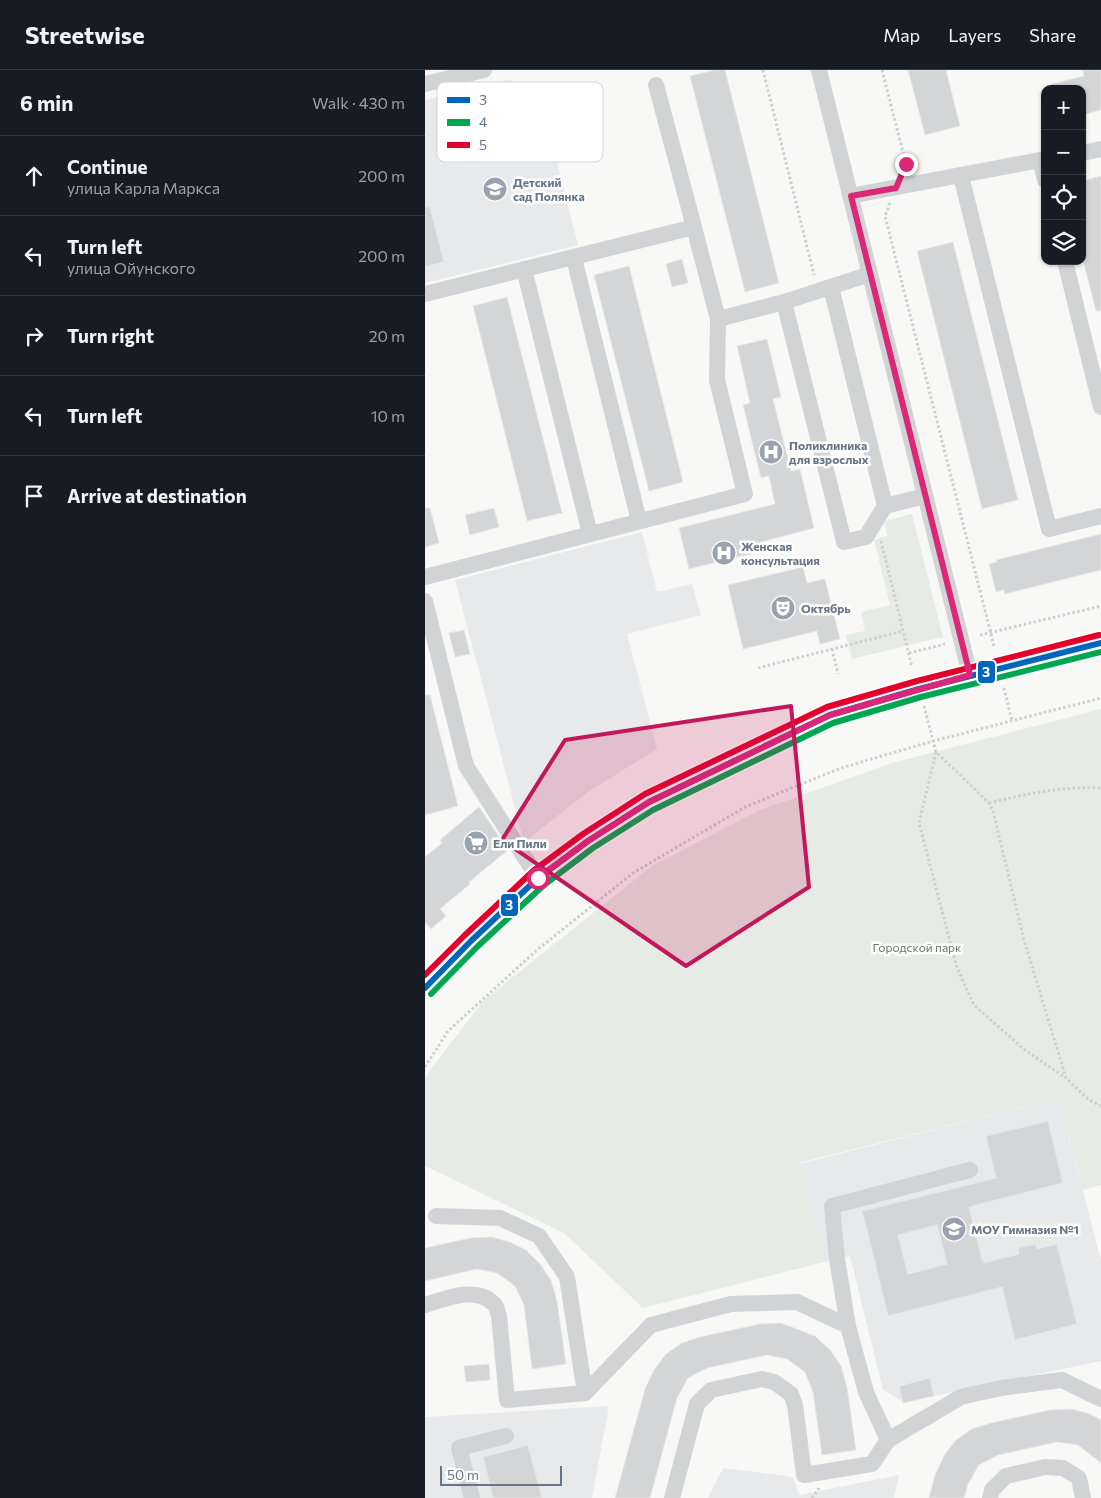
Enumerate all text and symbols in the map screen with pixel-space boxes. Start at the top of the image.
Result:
text: Streetwise [25,20,145,49]
text: Map [883,24,920,46]
text: Layers [948,24,1001,46]
text: Share [1029,24,1076,46]
legend [437,82,603,162]
map controls [1041,85,1086,265]
button: + [1041,85,1086,130]
text: 6 min [20,90,73,115]
text: 3 [479,91,487,108]
text: Walk · 430 m [312,93,405,112]
text: 4 [479,113,488,130]
button: − [1041,130,1086,175]
text: 5 [479,136,487,153]
route end [895,153,918,176]
text: Continue [67,155,147,178]
icon: ahead [20,162,48,190]
text: 200 m [358,166,405,185]
place label: Детский сад Полянка [513,175,585,203]
button: locate [1041,175,1086,220]
school or university icon: Детский сад Полянка [482,176,508,202]
text: улица Карла Маркса [67,178,220,197]
button: layers [1041,220,1086,265]
text: Turn left [67,235,142,258]
icon: left [20,242,48,270]
text: 200 m [358,246,405,265]
text: улица Ойунского [67,258,196,277]
icon: right [20,322,48,350]
text: Turn right [67,324,154,347]
text: 20 m [369,326,405,345]
icon: left [20,402,48,430]
text: Turn left [67,404,142,427]
text: 10 m [371,406,405,425]
place label: Поликлиника для взрослых [789,438,869,466]
hospital icon: Поликлиника для взрослых [758,439,784,465]
icon: arrive [20,482,48,510]
text: Arrive at destination [67,484,247,507]
place label: Женская консультация [741,539,820,567]
hospital icon: Женская консультация [711,540,737,566]
theatre icon: Октябрь [770,595,796,621]
place label: Октябрь [801,601,851,615]
line badge: 3 [977,660,996,684]
text: 3 [982,663,990,680]
supermarket icon: Ели Пили [463,830,489,856]
place label: Ели Пили [493,836,547,850]
route start [527,867,550,890]
line badge: 3 [500,893,519,917]
text: 3 [505,896,513,913]
park label: Городской парк [872,940,962,954]
school or university icon: МОУ Гимназия №1 [941,1216,967,1242]
place label: МОУ Гимназия №1 [971,1222,1079,1236]
scale bar [440,1463,563,1486]
text: 50 m [447,1466,479,1483]

